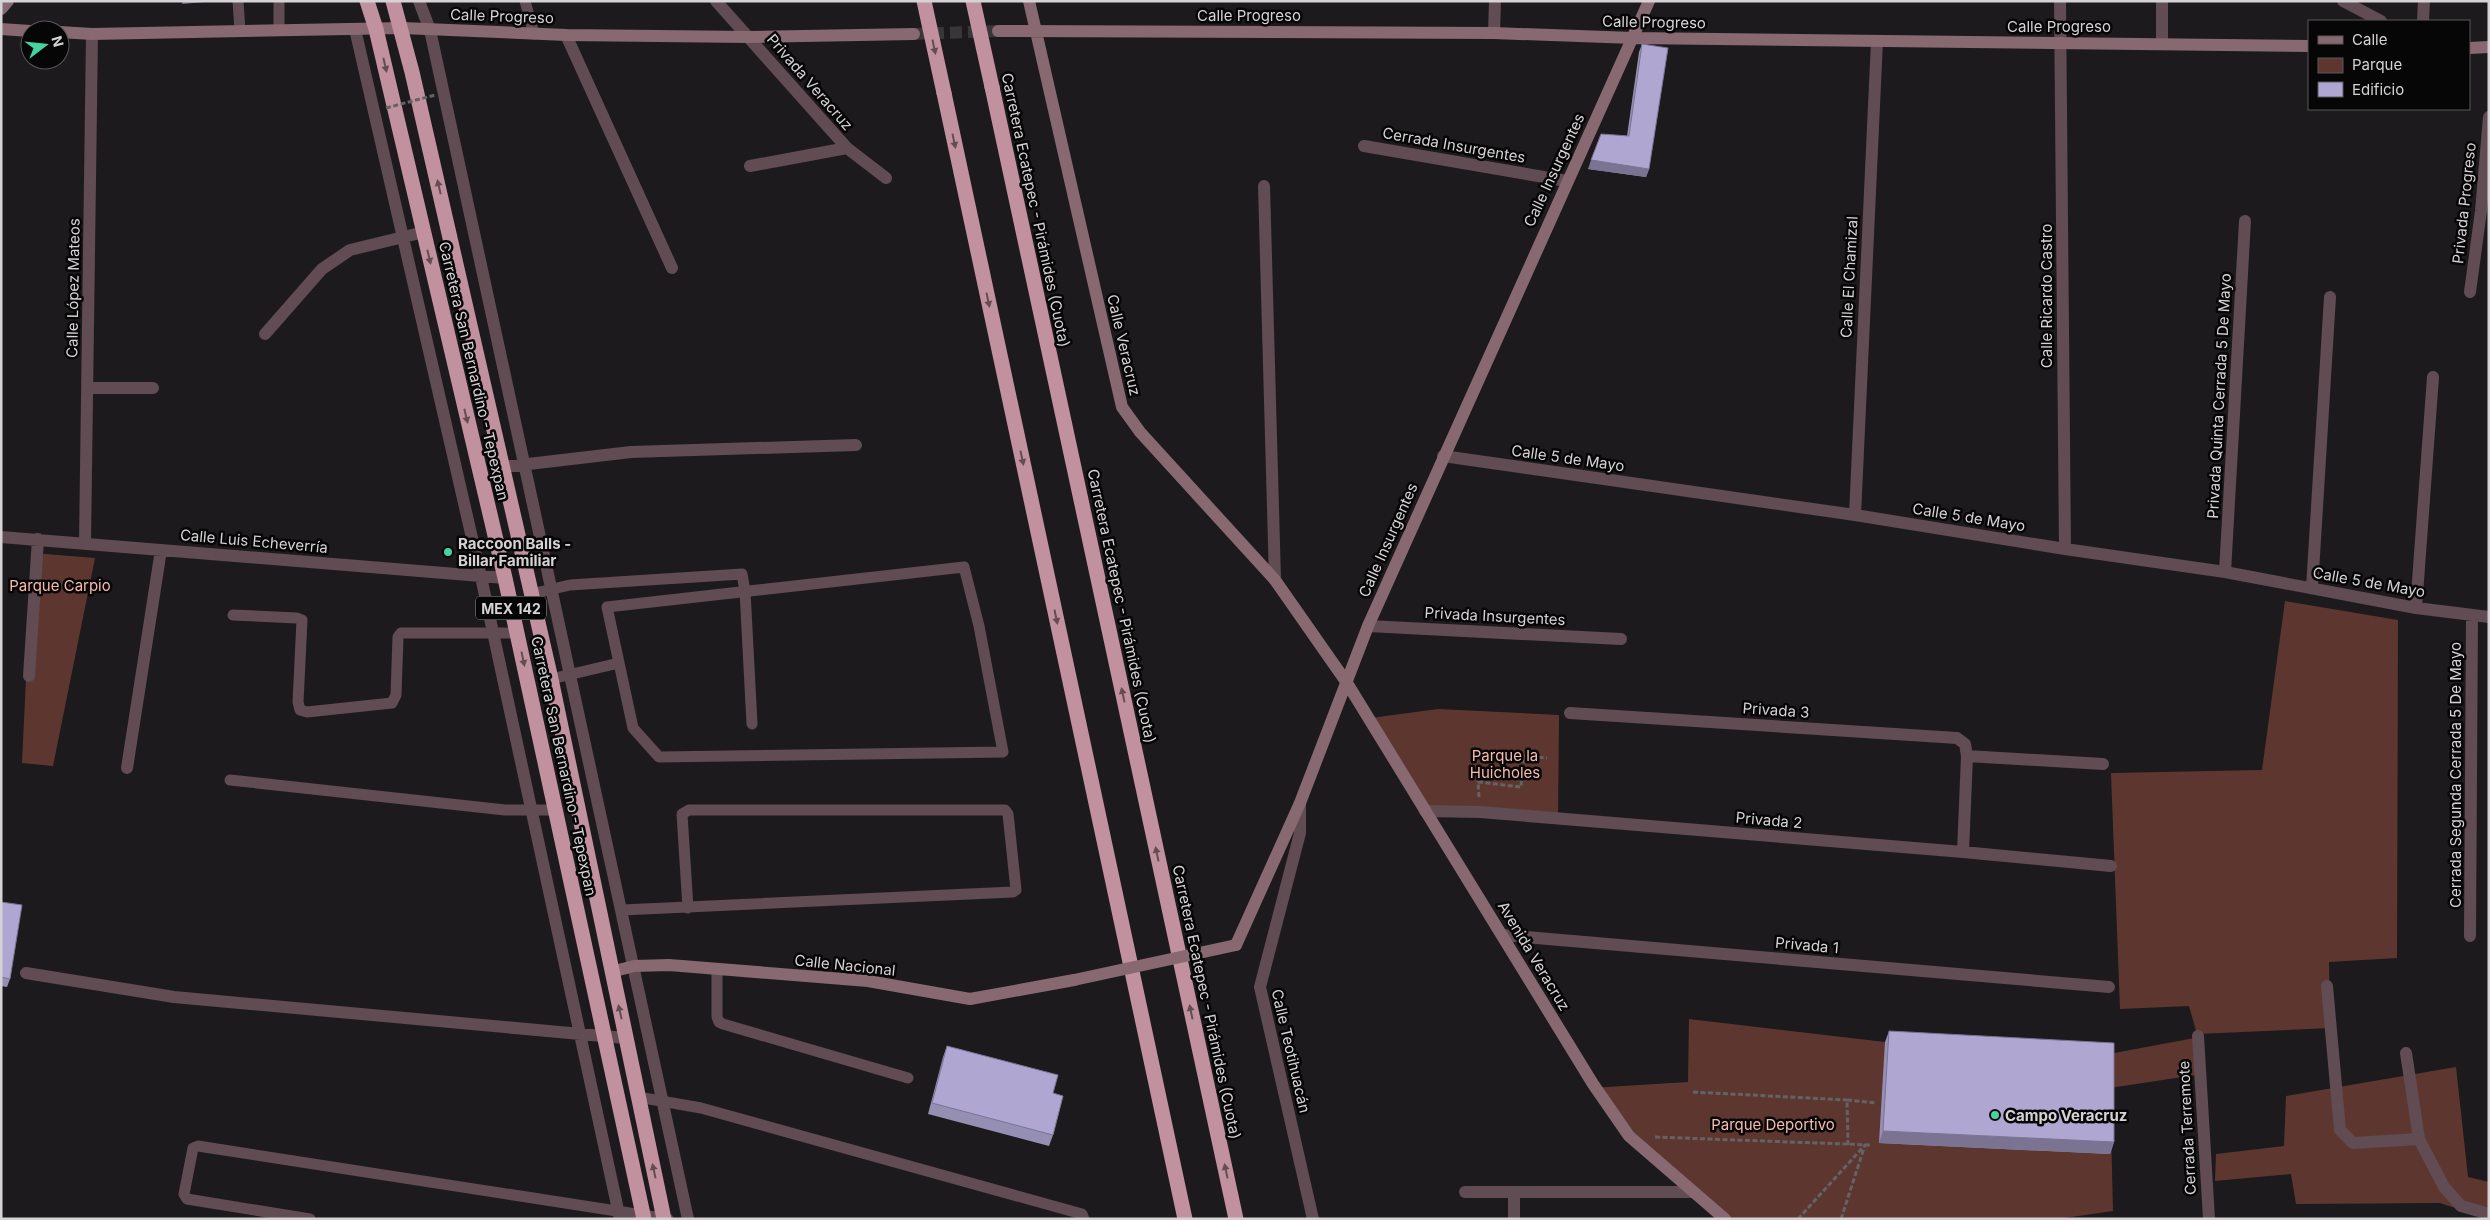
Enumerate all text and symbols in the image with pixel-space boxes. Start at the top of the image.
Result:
street label: Calle Progreso [450,5,554,27]
street label: Calle Progreso [1197,6,1301,25]
street label: Calle Progreso [1602,12,1706,32]
street label: Calle Progreso [2007,17,2111,36]
north arrow [20,20,70,70]
legend [2308,20,2470,110]
street label: Privada Veracruz [763,30,857,134]
text: Calle [2352,30,2387,49]
text: N [48,34,68,49]
one-way arrow [930,40,938,55]
text: Parque [2352,55,2402,74]
one-way arrow [381,57,389,72]
street label: Carretera Ecatepec - Pirámides (Cuota) [998,71,1074,349]
text: Edificio [2352,80,2404,99]
street label: Calle Insurgentes [1519,110,1589,230]
street label: Cerrada Insurgentes [1381,123,1527,167]
one-way arrow [950,133,958,148]
street label: Privada Progreso [2448,141,2480,265]
one-way arrow [435,179,443,194]
street label: Calle El Chamizal [1836,216,1862,338]
street label: Calle López Mateos [62,218,84,358]
street label: Calle Ricardo Castro [2037,224,2056,368]
street label: Carretera San Bernardino - Tepexpan [435,240,513,502]
one-way arrow [425,250,433,265]
street label: Privada Quinta Cerrada 5 De Mayo [2203,273,2235,519]
one-way arrow [984,292,992,307]
street label: Calle Veracruz [1103,292,1145,398]
one-way arrow [462,408,470,423]
street label: Calle 5 de Mayo [1510,441,1626,475]
one-way arrow [1018,451,1026,466]
street label: Carretera Ecatepec - Pirámides (Cuota) [1084,467,1160,745]
street label: Calle Insurgentes [1354,480,1422,600]
street label: Calle 5 de Mayo [1911,499,2027,535]
street label: Calle Luis Echeverría [179,525,329,557]
place label: Raccoon Balls - Billar Familiar [458,534,571,570]
marker: Raccoon Balls - Billar Familiar [442,546,454,558]
street label: Calle 5 de Mayo [2311,563,2427,601]
park label: Parque Carpio [9,576,111,595]
road number: MEX 142 [476,596,546,620]
street label: Privada Insurgentes [1424,603,1566,629]
one-way arrow [1052,610,1060,626]
street label: Carretera San Bernardino - Tepexpan [527,634,601,898]
street label: Cerrada Segunda Cerrada 5 De Mayo [2446,642,2465,908]
one-way arrow [519,652,527,668]
one-way arrow [1119,687,1127,702]
street label: Privada 3 [1742,698,1810,722]
park label: Parque la Huicholes [1470,746,1540,782]
street label: Privada 2 [1735,808,1803,832]
one-way arrow [1153,846,1161,861]
street label: Carretera Ecatepec - Pirámides (Cuota) [1169,863,1245,1141]
street label: Avenida Veracruz [1494,898,1574,1014]
street label: Privada 1 [1774,933,1840,957]
street label: Calle Nacional [794,950,896,980]
street label: Calle Teotihuacán [1268,987,1314,1115]
one-way arrow [616,1005,624,1020]
one-way arrow [1187,1005,1195,1020]
street label: Cerrada Terremote [2174,1060,2200,1196]
place label: Campo Veracruz [2005,1106,2127,1125]
marker: Campo Veracruz [1989,1109,2001,1121]
park label: Parque Deportivo [1711,1115,1835,1134]
one-way arrow [649,1163,657,1179]
one-way arrow [1222,1164,1230,1179]

